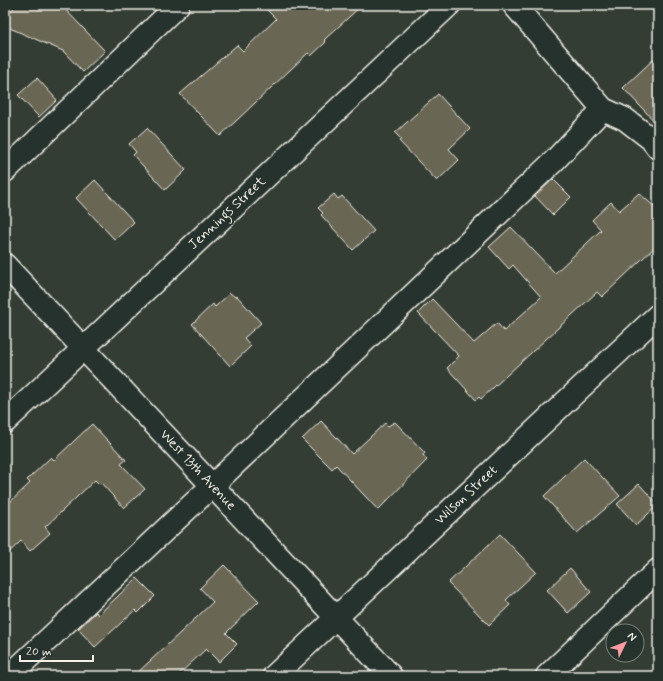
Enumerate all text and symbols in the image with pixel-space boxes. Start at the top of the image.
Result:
street label: Jennings Street [184,172,272,255]
street label: West 13th Avenue [156,426,240,514]
street label: Wilson Street [431,461,501,529]
north arrow [605,623,645,663]
text: N [624,629,639,644]
scale bar [20,637,93,663]
text: 20 m [26,644,52,660]

